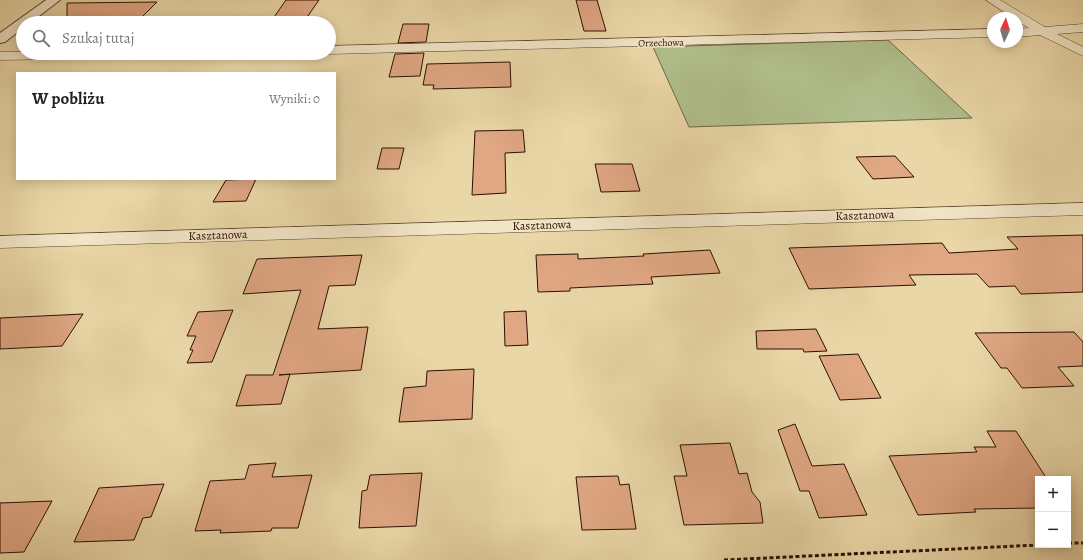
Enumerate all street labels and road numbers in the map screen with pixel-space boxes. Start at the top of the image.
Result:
street label: Orzechowa [638,36,684,49]
street label: Kasztanowa [835,206,895,224]
street label: Kasztanowa [512,216,572,234]
street label: Kasztanowa [188,226,248,244]

